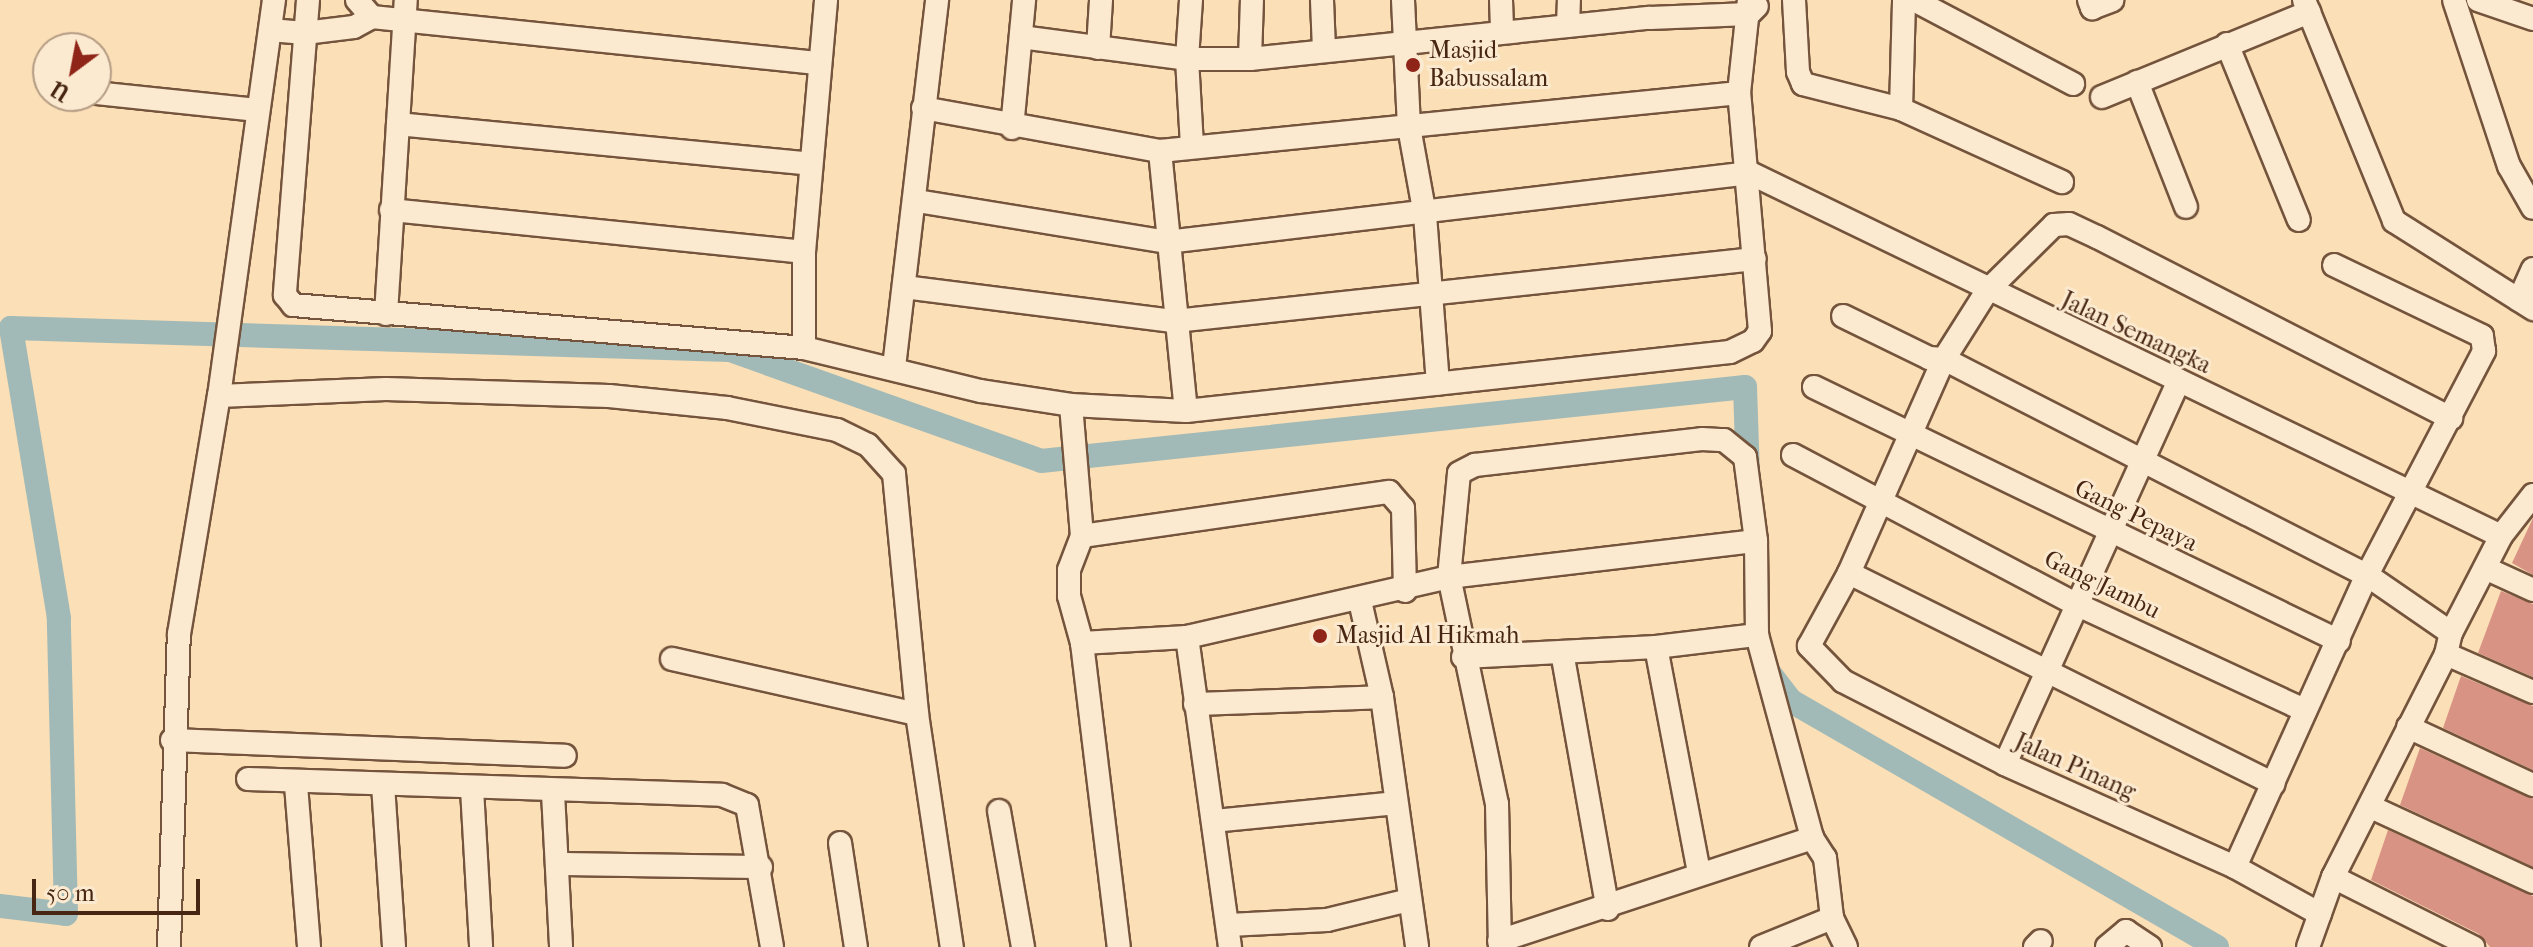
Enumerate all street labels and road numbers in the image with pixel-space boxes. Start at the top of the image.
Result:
street label: Jalan Semangka [2057,286,2215,380]
street label: Gang Pepaya [2070,474,2202,558]
street label: Gang Jambu [2039,545,2165,625]
street label: Jalan Pinang [2010,727,2140,807]

